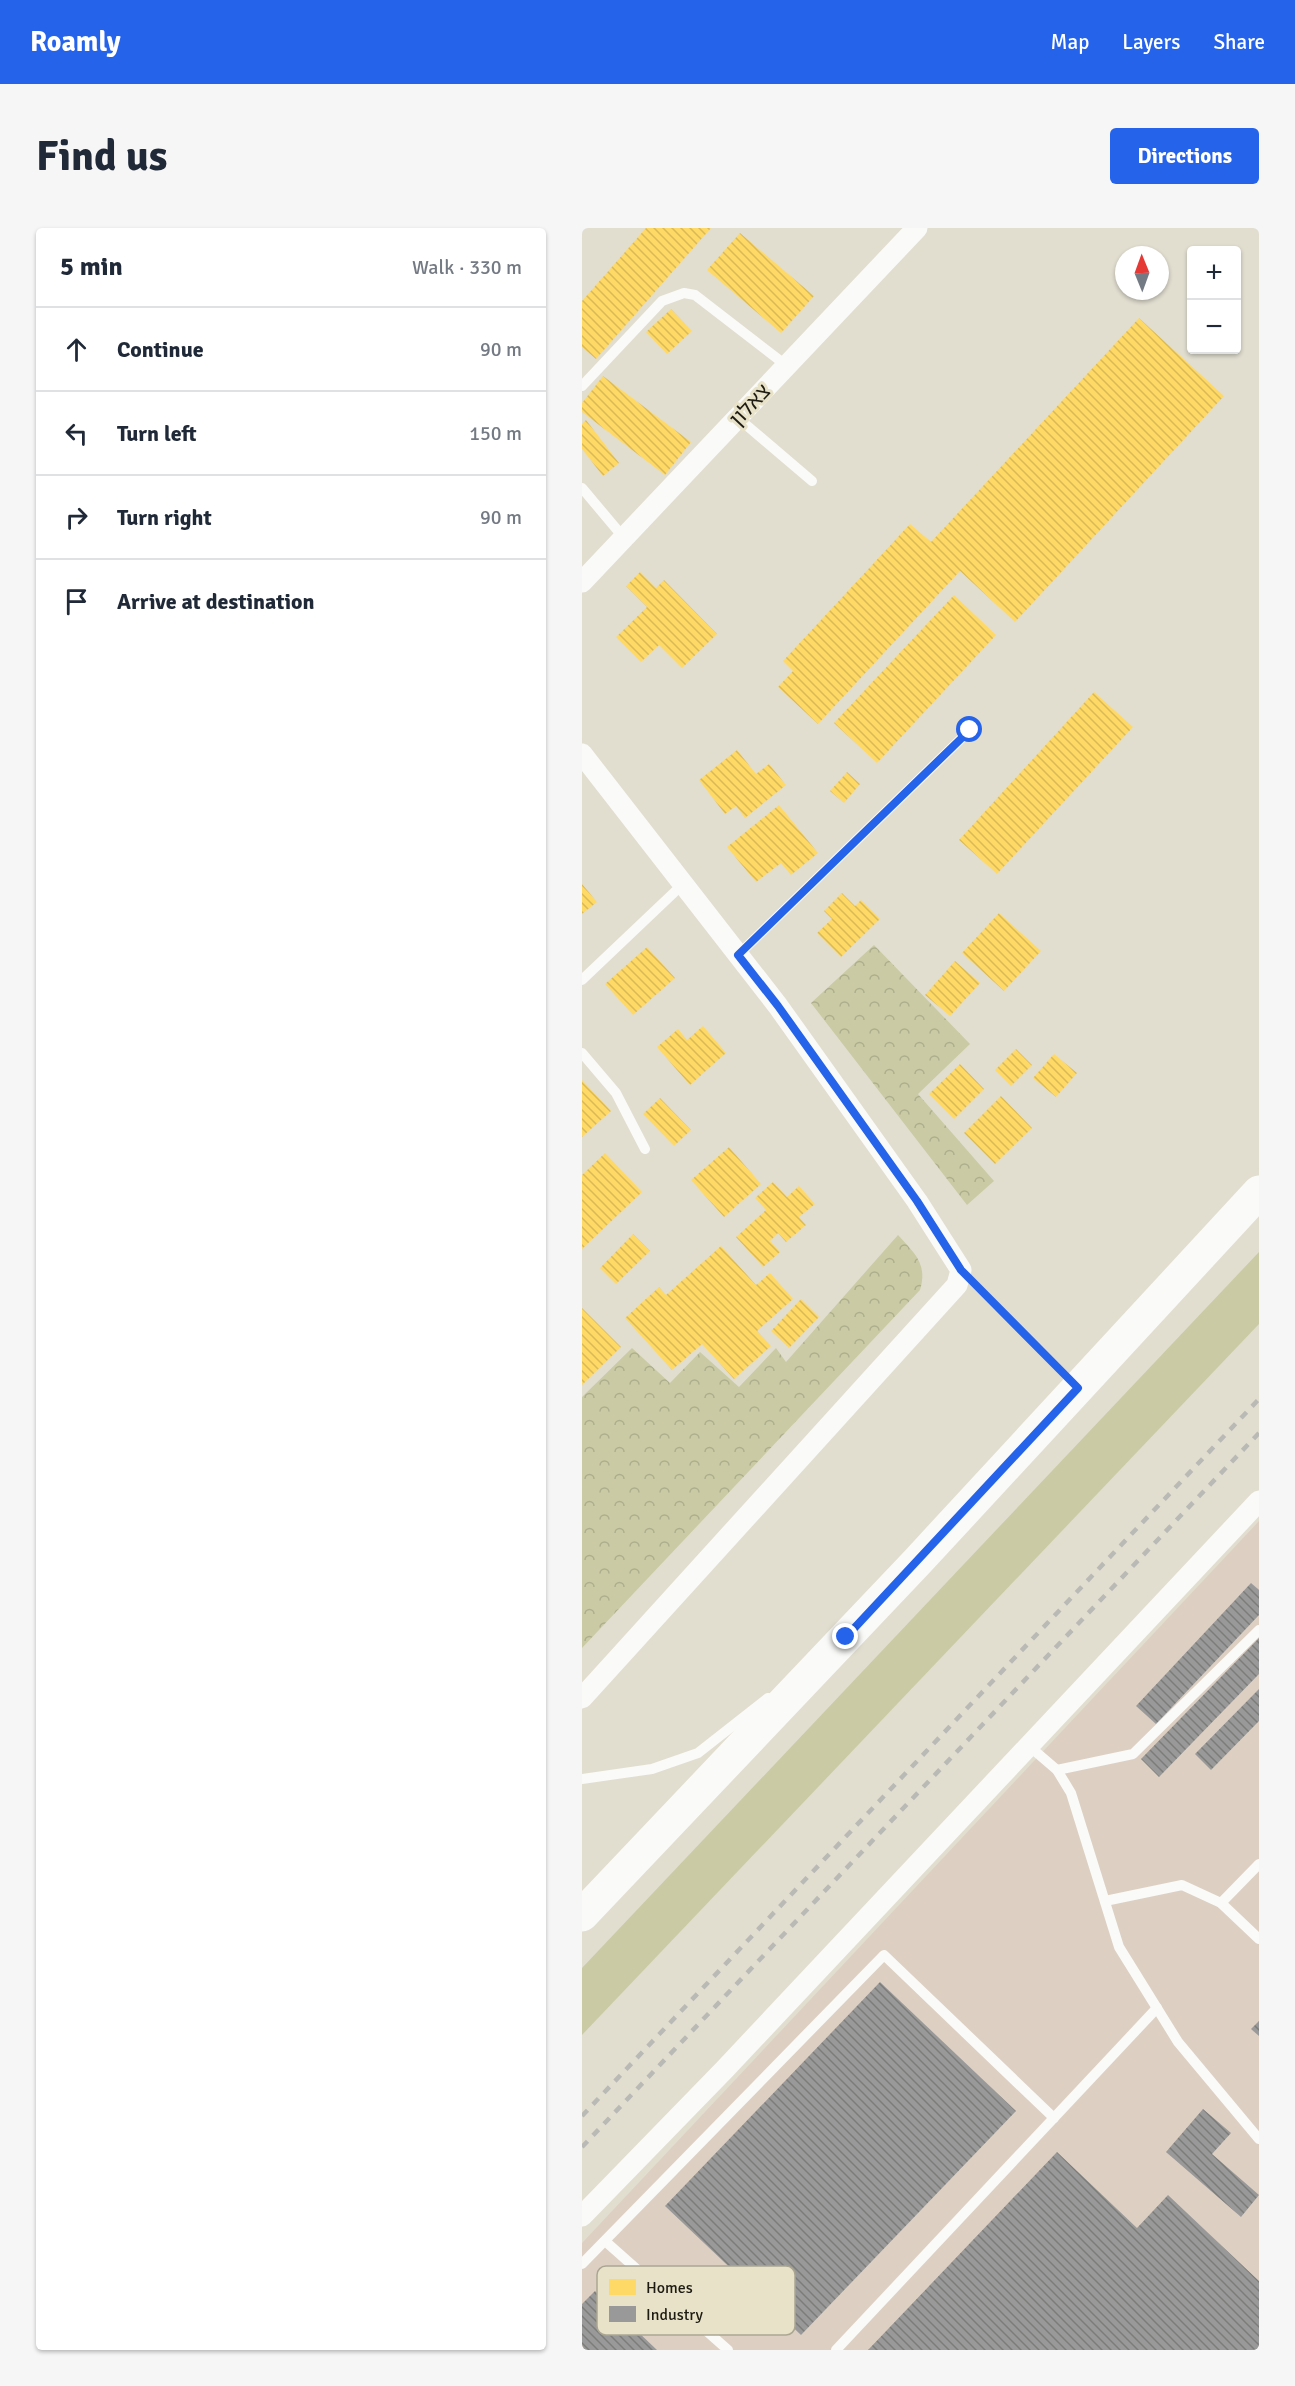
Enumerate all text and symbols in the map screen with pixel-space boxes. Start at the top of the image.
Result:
text: Roamly [30,25,121,59]
text: Map [1051,29,1089,55]
text: Layers [1122,29,1180,55]
text: Share [1213,29,1265,55]
button: Directions [1110,128,1259,184]
text: Find us [36,131,167,182]
north arrow [1115,246,1169,300]
map controls [1187,246,1241,354]
button: + [1187,246,1241,300]
text: 5 min [60,251,123,283]
text: Walk · 330 m [412,255,522,280]
button: − [1187,300,1241,354]
icon: ahead [60,333,93,366]
text: Continue [117,336,204,363]
text: 90 m [480,337,522,362]
street label: צאלון [724,378,776,432]
icon: left [60,417,93,450]
text: Turn left [117,420,197,447]
text: 150 m [469,421,522,446]
icon: right [60,501,93,534]
text: Turn right [117,504,212,531]
text: 90 m [480,505,522,530]
icon: arrive [60,585,93,618]
text: Arrive at destination [117,588,314,615]
route start [956,716,982,742]
route end [832,1623,858,1649]
legend [597,2266,795,2335]
text: Homes [646,2278,693,2298]
text: Industry [646,2305,704,2325]

